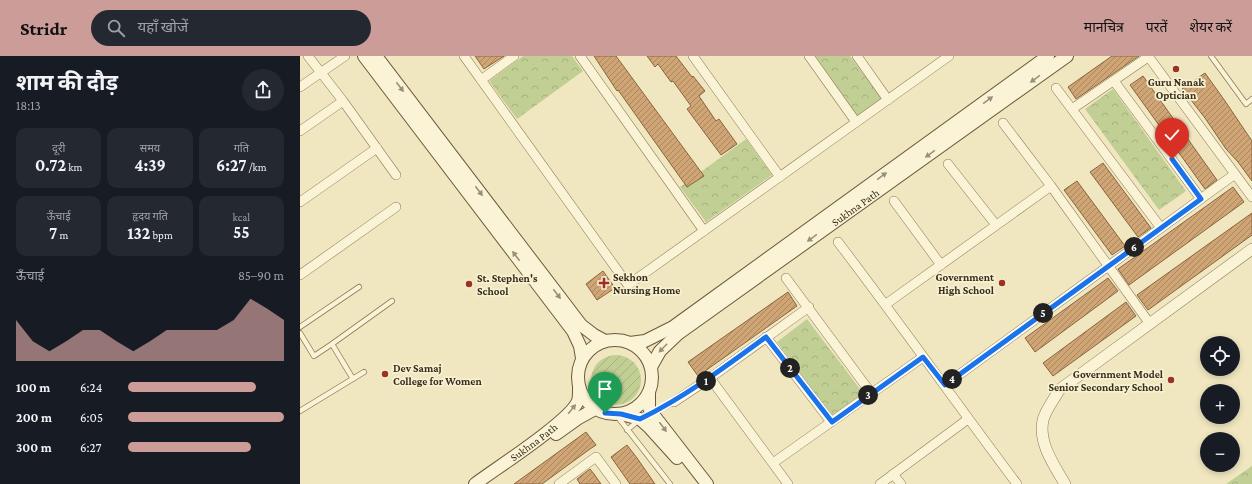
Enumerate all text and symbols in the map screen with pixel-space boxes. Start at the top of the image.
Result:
search box [91,10,371,46]
icon: search [105,17,127,39]
text: Stridr [20,18,67,39]
text: यहाँ खोजें [137,19,188,35]
text: मानचित्र [1084,19,1124,35]
text: परतें [1146,19,1168,35]
text: शेयर करें [1190,19,1232,35]
marker: Guru Nanak Optician [1171,64,1181,74]
button: share [242,69,284,111]
text: शाम की दौड़ [16,70,118,95]
one-way arrow [1030,75,1041,83]
place label: Guru Nanak Optician [1148,76,1205,101]
one-way arrow [396,82,404,92]
one-way arrow [982,96,993,104]
text: 18:13 [16,98,41,113]
pin [1155,118,1189,159]
icon: check [1161,124,1183,146]
text: दूरी [52,142,65,154]
text: समय [140,142,160,154]
text: गति [234,142,249,154]
one-way arrow [924,150,935,158]
text: 0.72 [35,156,66,175]
text: 4:39 [134,156,166,175]
text: 6:27 [216,156,247,175]
text: km [66,161,82,173]
text: /km [247,161,267,173]
one-way arrow [877,172,888,180]
one-way arrow [474,185,483,196]
street label: Sukhna Path [829,186,881,228]
text: ऊँचाई [47,210,71,222]
text: हृदय गति [132,210,168,222]
text: kcal [232,211,250,223]
text: 55 [233,223,250,242]
text: 7 [49,224,57,243]
text: 132 [127,224,150,243]
text: m [57,229,68,241]
text: bpm [150,229,173,241]
one-way arrow [807,234,818,242]
pin: 6 [1124,237,1144,257]
text: 6 [1131,241,1137,253]
one-way arrow [512,251,520,262]
text: ऊँचाई [16,268,44,283]
text: 85–90 m [238,268,284,283]
place label: Sekhon Nursing Home [613,271,680,296]
place label: Government High School [936,271,995,296]
place label: St. Stephen's School [477,272,538,297]
marker: Sekhon Nursing Home [598,277,610,289]
marker: Government High School [997,278,1007,288]
marker: St. Stephen's School [464,279,474,289]
one-way arrow [553,289,562,300]
pin: 5 [1033,303,1053,323]
text: 5 [1040,307,1046,319]
map controls [1200,336,1240,472]
button: locate [1200,336,1240,376]
one-way arrow [658,343,668,353]
pin: 2 [780,358,800,378]
place label: Dev Samaj College for Women [393,362,482,387]
text: 2 [787,362,793,374]
place label: Government Model Senior Secondary School [1048,368,1164,393]
marker: Dev Samaj College for Women [380,369,390,379]
pin: 4 [942,369,962,389]
pin: 1 [696,371,716,391]
pin [588,372,622,413]
text: 4 [949,373,955,385]
text: 1 [704,375,708,387]
marker: Government Model Senior Secondary School [1166,375,1176,385]
icon: arrive [594,378,616,400]
text: 100 m [16,380,50,395]
text: 6:24 [80,380,102,395]
button: + [1200,384,1240,424]
pin: 3 [858,385,878,405]
text: 3 [865,389,871,401]
one-way arrow [567,404,576,414]
text: 200 m [16,410,52,425]
text: 6:05 [80,410,103,425]
street label: Sukhna Path [508,420,560,463]
one-way arrow [659,422,667,433]
button: − [1200,432,1240,472]
text: 300 m [16,440,52,455]
text: 6:27 [80,440,102,455]

